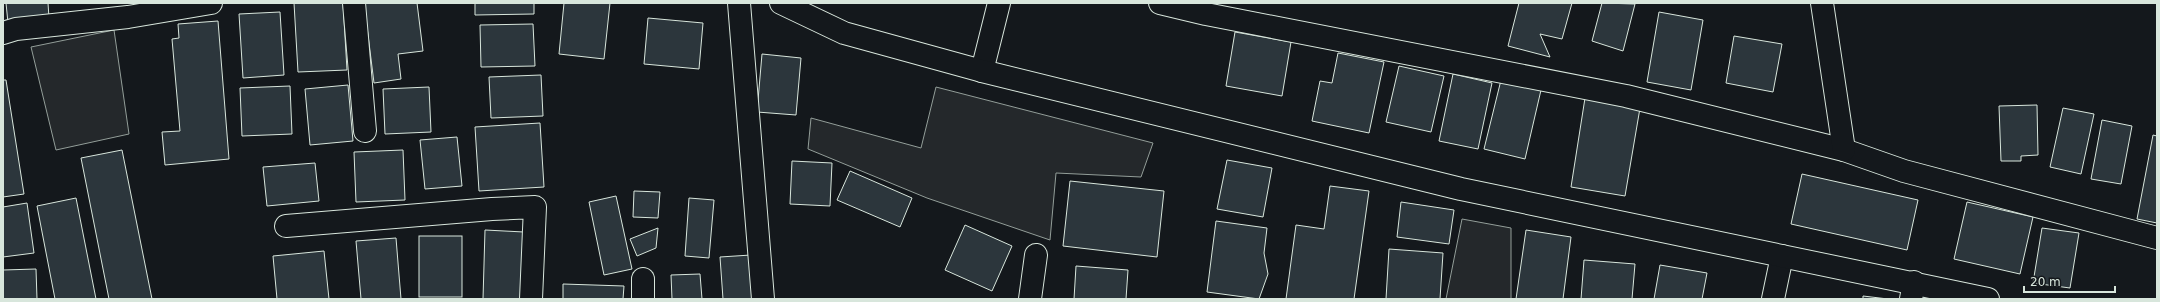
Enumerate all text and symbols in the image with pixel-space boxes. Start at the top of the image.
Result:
scale bar [2024,268,2115,294]
text: 20 m [2030,275,2061,289]

